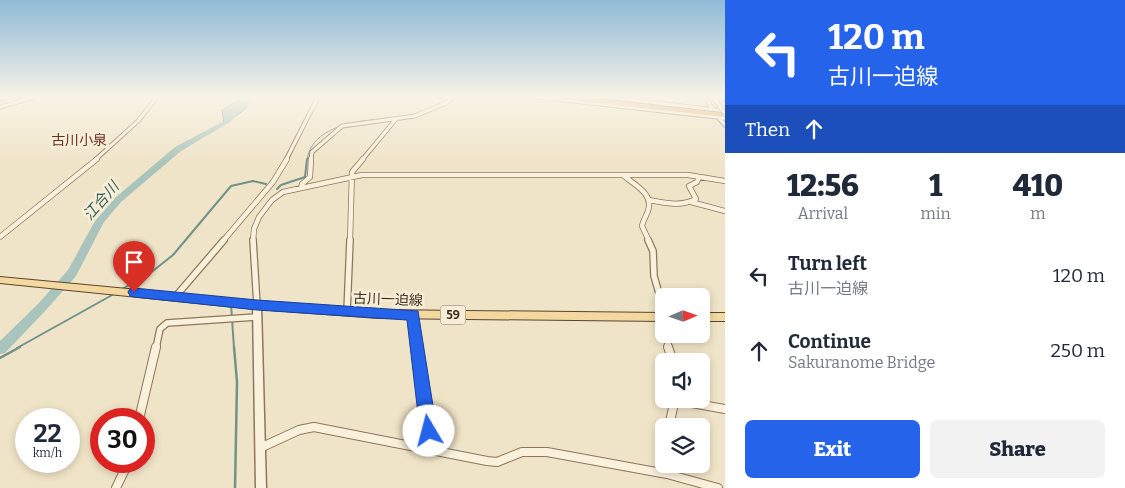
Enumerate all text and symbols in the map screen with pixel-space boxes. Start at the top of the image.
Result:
text: 120 m [828,16,925,58]
icon: left [745,20,810,85]
text: 古川一迫線 [828,63,938,90]
icon: ahead [800,115,828,143]
text: Then [745,118,790,141]
district label: 古川小泉 [51,132,107,149]
text: 12:56 [787,168,859,204]
text: 1 [929,168,942,204]
text: 410 [1012,168,1063,204]
water label: 江合川 [79,177,124,224]
text: Arrival [797,204,848,223]
text: min [921,204,951,223]
text: m [1030,204,1046,223]
pin [113,241,155,292]
icon: arrive [120,248,148,276]
text: Turn left [788,252,867,275]
icon: left [745,262,773,290]
text: 120 m [1053,264,1105,287]
text: 古川一迫線 [788,279,868,298]
north arrow [655,288,710,342]
map controls [655,288,710,473]
street label: 古川一迫線 [353,290,423,309]
road number: 59 [440,306,466,324]
text: Continue [788,330,871,353]
icon: ahead [745,337,773,365]
text: 250 m [1050,339,1105,362]
button: sound [655,353,710,408]
text: Sakuranome Bridge [788,353,935,372]
position arrow [402,404,454,456]
speed limit sign: 30 [90,408,155,473]
button: layers [655,418,710,473]
text: 22 [33,419,62,449]
button: Exit [745,420,920,478]
button: Share [930,420,1105,478]
text: km/h [33,446,62,460]

